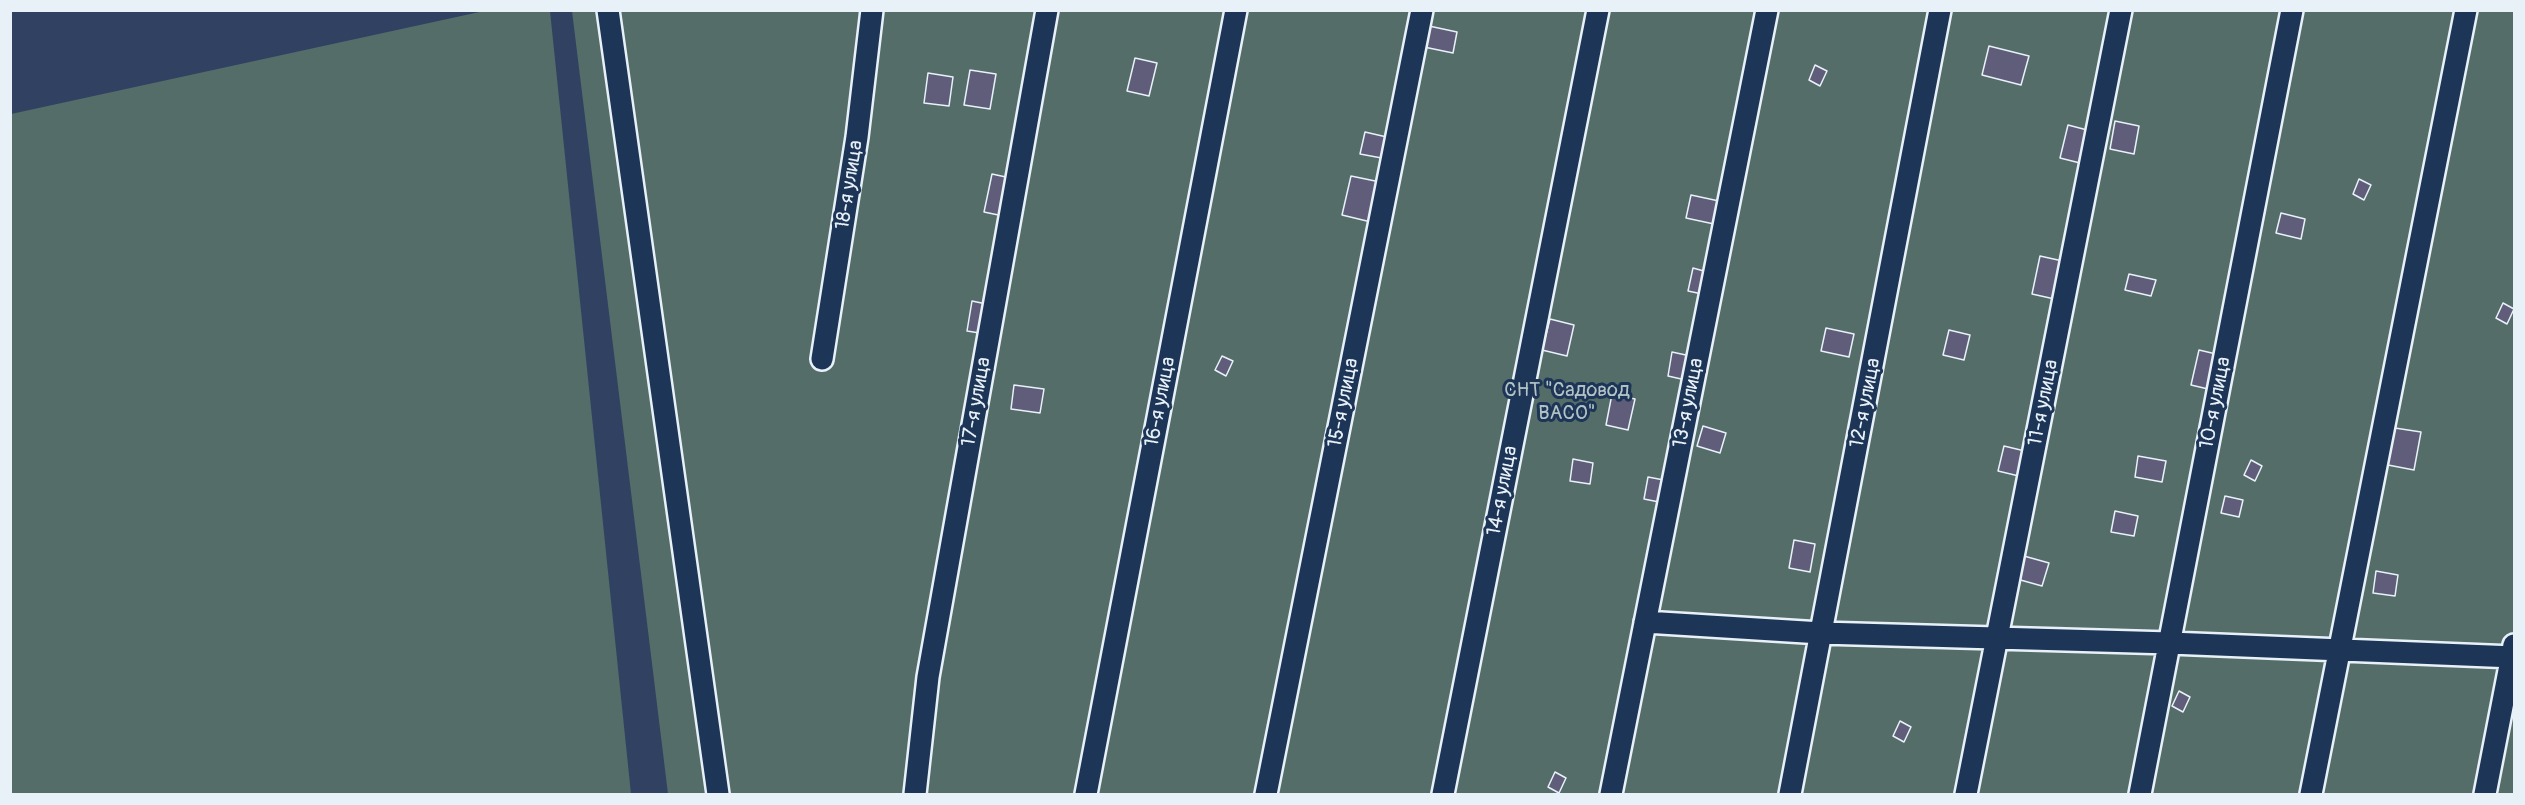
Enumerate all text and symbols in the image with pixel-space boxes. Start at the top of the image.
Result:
street label: 18-я улица [831,139,869,231]
street label: 17-я улица [957,355,997,449]
street label: 16-я улица [1140,355,1182,449]
street label: 10-я улица [2195,355,2237,451]
street label: 15-я улица [1324,356,1364,450]
street label: 13-я улица [1669,356,1709,450]
street label: 12-я улица [1846,356,1886,450]
street label: 11-я улица [2024,358,2064,448]
park label: СНТ "Садовод ВАСО" [1504,379,1630,426]
street label: 14-я улица [1482,444,1524,538]

